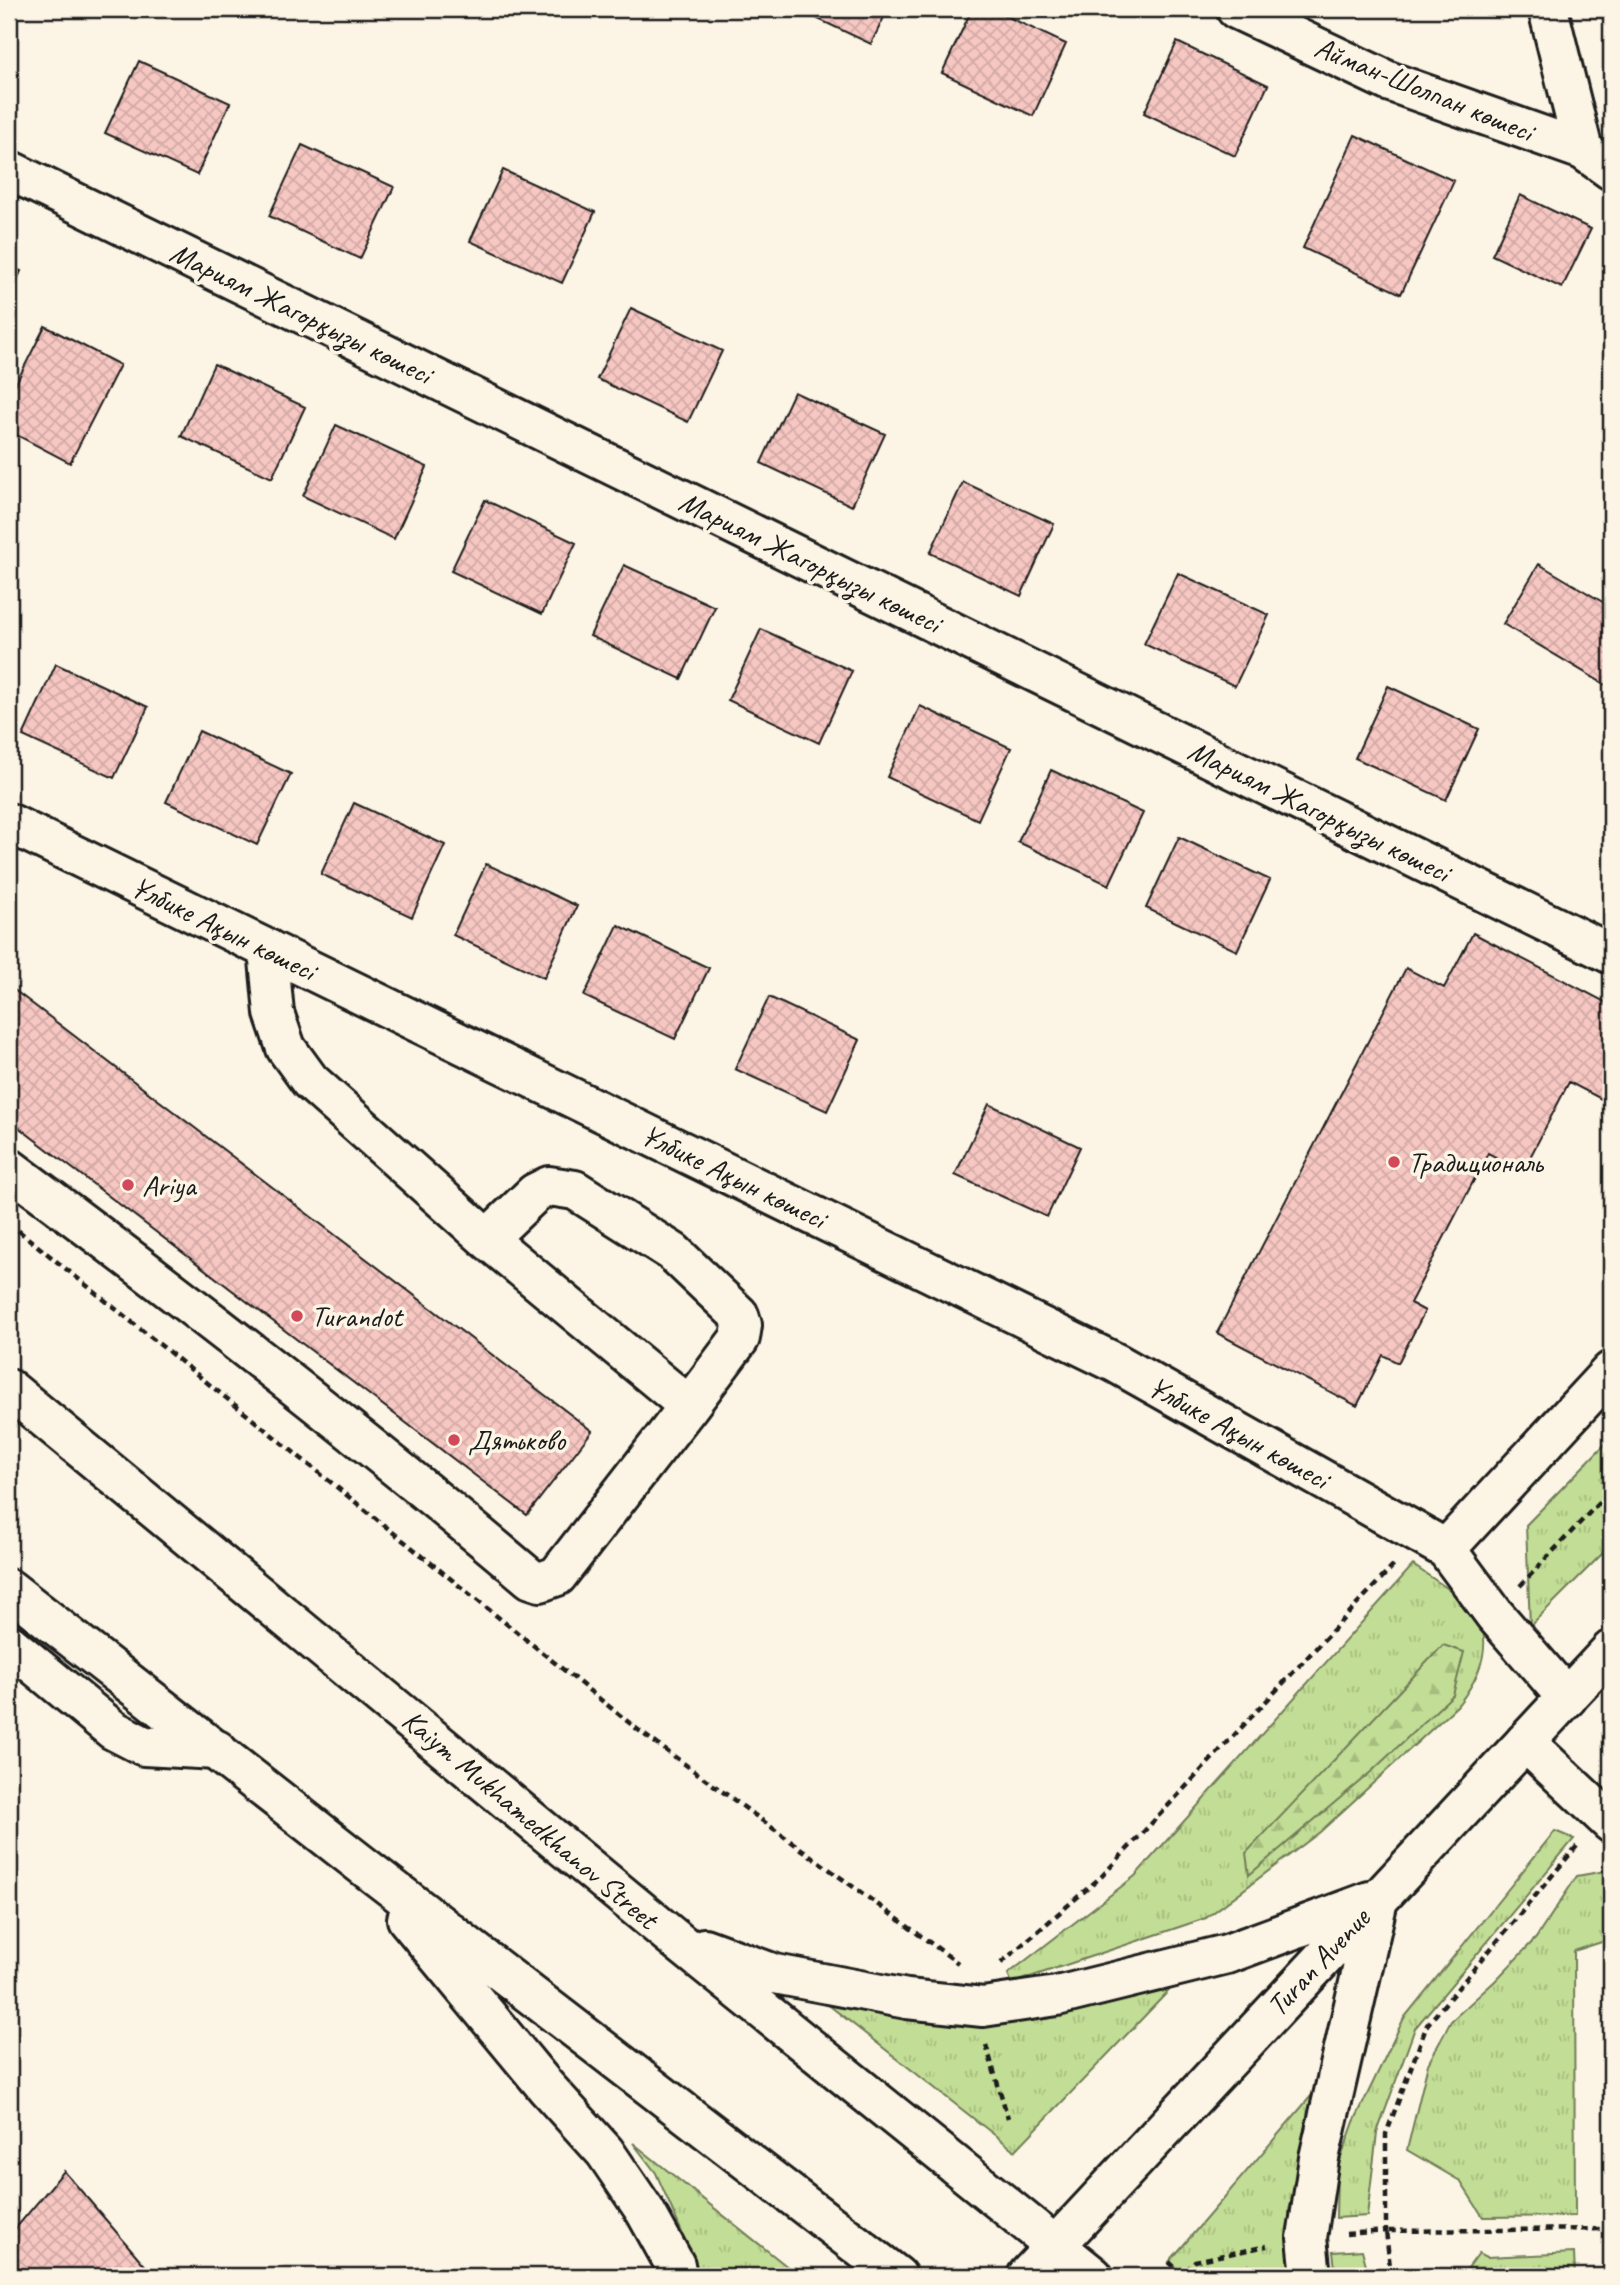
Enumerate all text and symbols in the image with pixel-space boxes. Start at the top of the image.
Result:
street label: Айман-Шолпан көшесі [1309,28,1542,151]
street label: Мариям Жагорқызы көшесі [164,233,441,394]
street label: Мариям Жагорқызы көшесі [673,482,950,643]
street label: Мариям Жагорқызы көшесі [1182,731,1459,892]
street label: Ұлбике Ақын көшесі [124,867,325,991]
street label: Ұлбике Ақын көшесі [634,1115,835,1239]
place label: Традициональ [1408,1143,1544,1181]
marker: Традициональ [1386,1154,1402,1170]
place label: Ariya [142,1166,198,1204]
marker: Ariya [120,1177,136,1193]
place label: Turandot [311,1297,405,1335]
marker: Turandot [289,1308,305,1324]
street label: Ұлбике Ақын көшесі [1141,1367,1338,1499]
place label: Дятьково [468,1421,567,1459]
marker: Дятьково [446,1432,462,1448]
street label: Kaiym Mukhamedkhanov Street [394,1701,668,1939]
street label: Turan Avenue [1258,1898,1379,2024]

